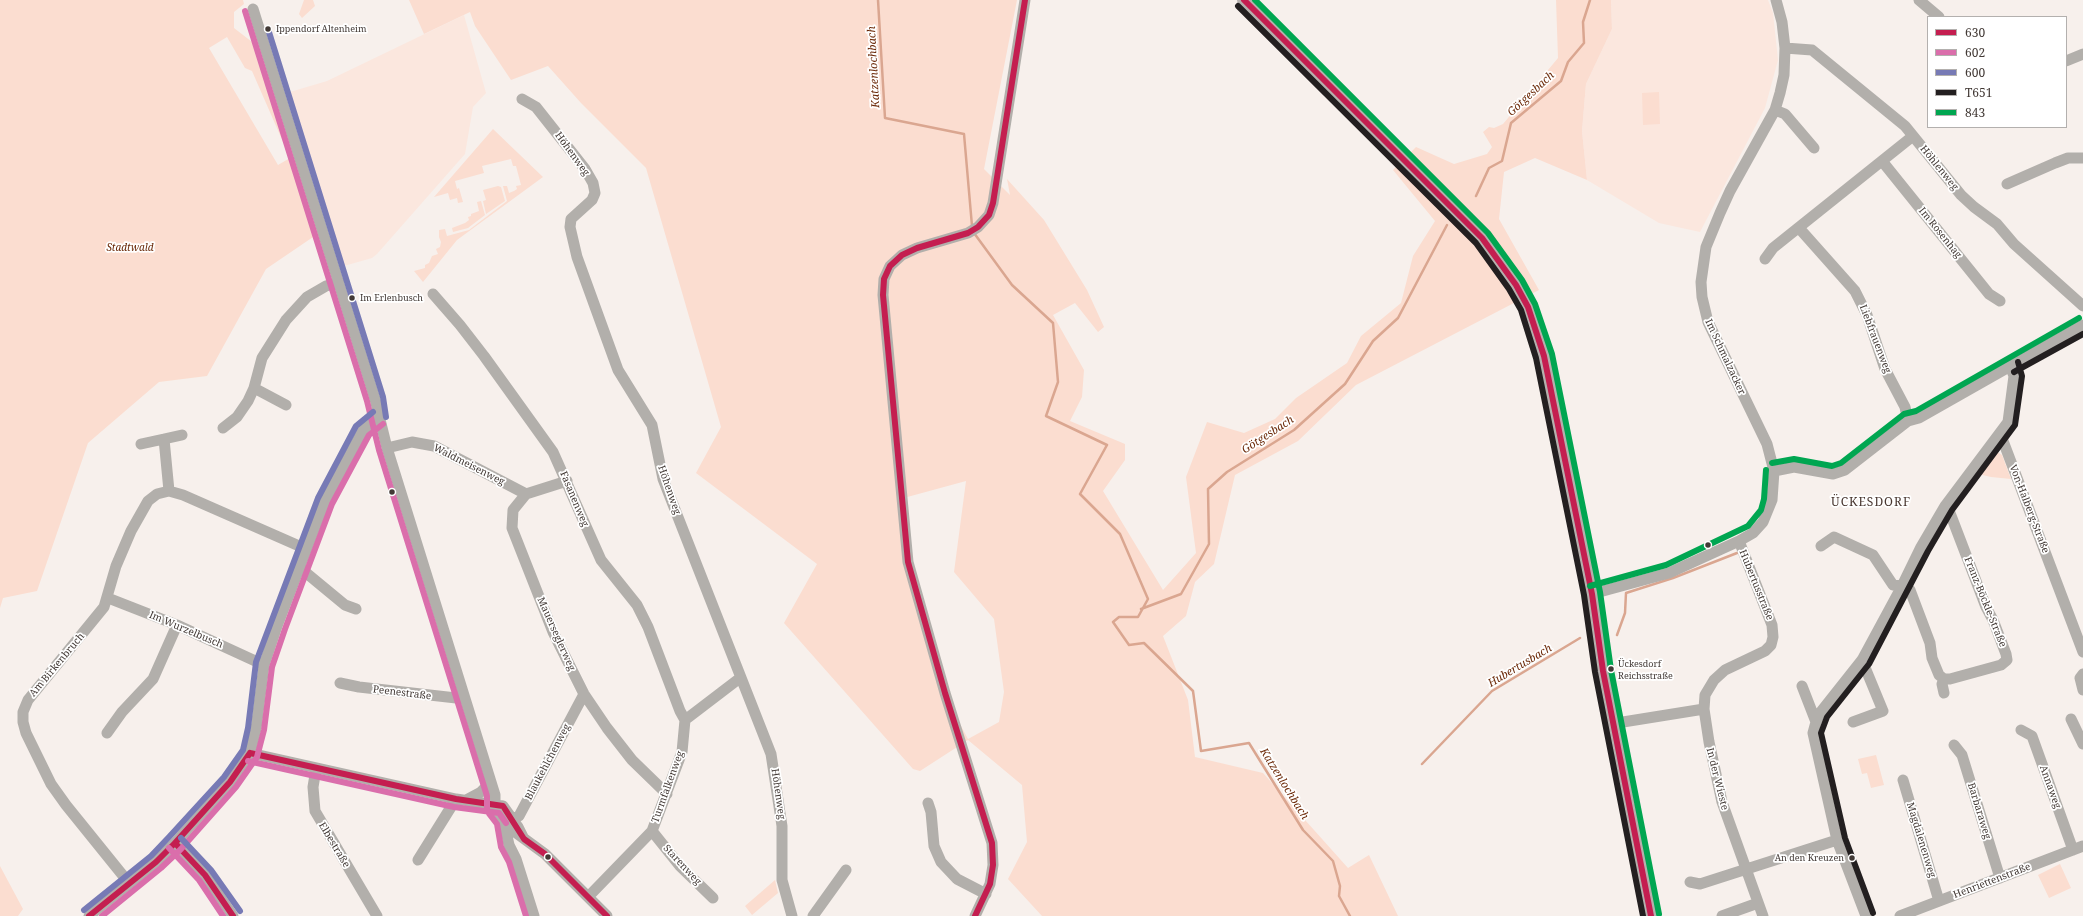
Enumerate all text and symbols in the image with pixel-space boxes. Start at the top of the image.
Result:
legend [1927,16,2067,128]
marker: Ippendorf Altenheim [263,24,273,34]
place label: Ippendorf Altenheim [276,24,366,34]
text: 630 [1965,24,1985,41]
water label: Katzenlochbach [865,26,883,108]
text: 602 [1965,44,1985,61]
text: 600 [1965,64,1985,81]
water label: Götgesbach [1505,69,1557,119]
text: T651 [1965,84,1992,101]
text: 843 [1965,104,1985,121]
street label: Höhenweg [552,130,592,178]
street label: Höhlenweg [1917,143,1961,193]
street label: Im Rosenhag [1916,205,1964,261]
park label: Stadtwald [106,242,154,254]
marker: Im Erlenbusch [347,293,357,303]
place label: Im Erlenbusch [360,293,423,303]
street label: Liebfrauenweg [1856,303,1894,375]
street label: Im Schmalzacker [1702,317,1748,397]
water label: Götgesbach [1240,413,1296,457]
street label: Waldmeisenweg [431,442,507,488]
street label: Von-Halberg-Straße [2007,463,2051,555]
street label: Höhenweg [655,464,683,516]
street label: Fasanenweg [557,470,591,528]
unlabelled marker [387,487,397,497]
district label: ÜCKESDORF [1831,496,1911,510]
unlabelled marker [1703,540,1713,550]
street label: Hubertusstraße [1736,548,1776,622]
street label: Franz-Böckle-Straße [1961,555,2009,649]
street label: Mauerseglerweg [534,595,578,673]
street label: Im Wurzelbusch [147,609,225,651]
street label: Am Birkenbruch [27,631,87,699]
water label: Hubertusbach [1486,642,1554,690]
place label: Ückesdorf Reichsstraße [1618,659,1673,680]
marker: Ückesdorf Reichsstraße [1606,664,1616,674]
street label: Peenestraße [372,683,432,703]
street label: Blaukehlchenweg [523,722,573,802]
water label: Katzenlochbach [1257,746,1311,822]
street label: In der Wieste [1703,747,1731,811]
street label: Turmfalkenweg [649,749,687,825]
street label: Annaweg [2037,764,2063,810]
street label: Höhenweg [768,768,788,820]
street label: Barbaraweg [1965,781,1993,841]
street label: Magdalenenweg [1904,801,1938,879]
street label: Elbestraße [316,820,352,870]
street label: Starenweg [660,842,704,888]
unlabelled marker [543,852,553,862]
place label: An den Kreuzen [1775,853,1844,863]
marker: An den Kreuzen [1847,853,1857,863]
street label: Henriettenstraße [1952,861,2032,901]

